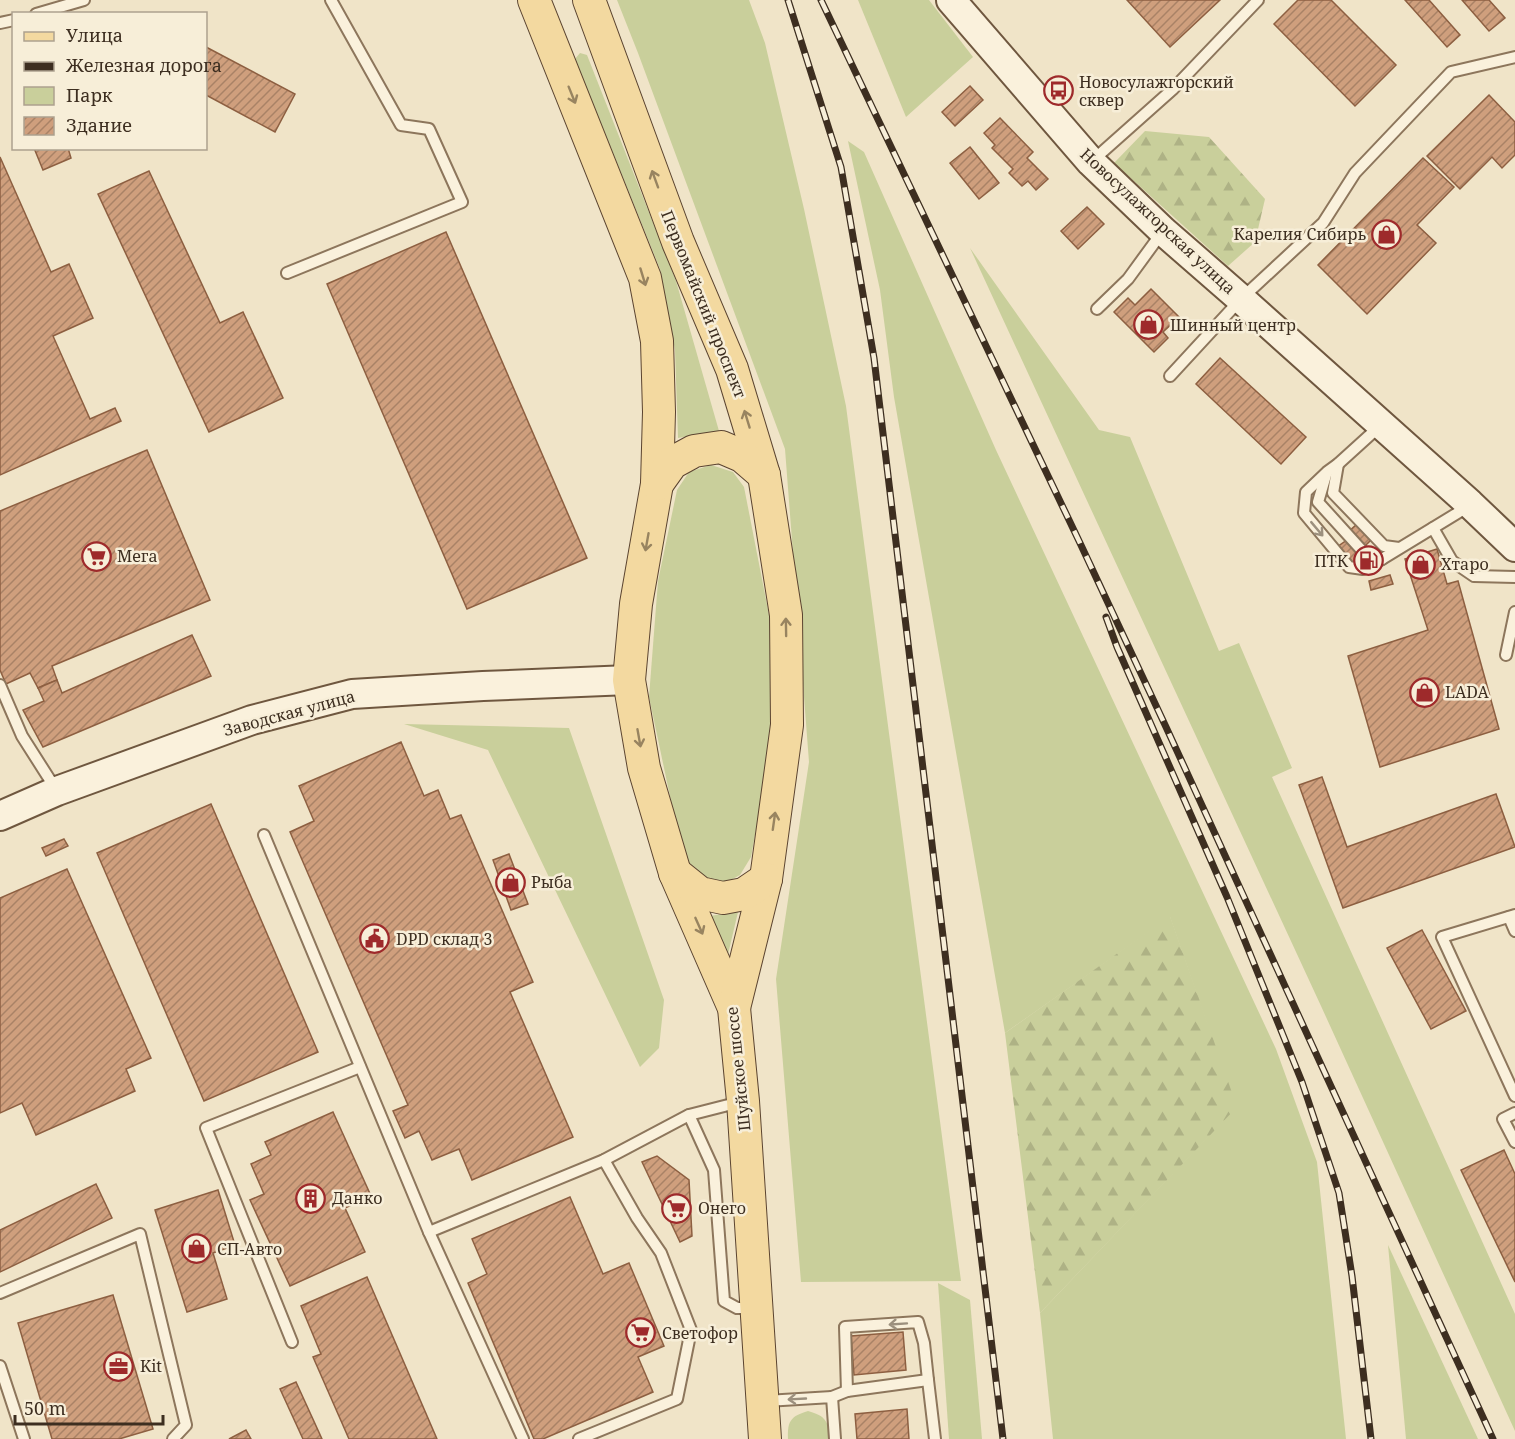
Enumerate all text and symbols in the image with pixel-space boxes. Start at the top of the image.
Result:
legend [12,12,207,150]
text: Улица [66,23,123,47]
text: Железная дорога [65,53,222,77]
place label: Новосулажгорский сквер [1079,71,1234,111]
bus stop icon: Новосулажгорский сквер [1042,75,1074,107]
text: Парк [66,83,113,107]
one-way arrow [567,86,578,104]
text: Здание [66,113,132,137]
street label: Новосулажгорская улица [1076,143,1240,299]
one-way arrow [648,170,659,189]
street label: Первомайский проспект [656,207,752,402]
shop icon: Карелия Сибирь [1371,218,1403,250]
place label: Карелия Сибирь [1233,223,1366,245]
one-way arrow [638,267,649,286]
shop icon: Шинный центр [1133,309,1165,341]
place label: Шинный центр [1170,314,1296,336]
one-way arrow [741,410,752,429]
one-way arrow [1310,521,1324,536]
one-way arrow [641,532,652,551]
supermarket icon: Мега [80,540,112,572]
place label: Мега [117,545,158,567]
fuel station icon: ПТК [1353,545,1385,577]
shop icon: Хтаро [1404,548,1436,580]
place label: ПТК [1314,550,1349,572]
place label: Хтаро [1441,553,1489,575]
one-way arrow [780,618,792,638]
shop icon: LADA [1408,676,1440,708]
place label: LADA [1445,681,1490,703]
street label: Заводская улица [221,685,357,741]
one-way arrow [634,728,645,747]
one-way arrow [769,812,780,832]
shop icon: Рыба [494,866,526,898]
place label: Рыба [531,871,572,893]
one-way arrow [694,917,705,935]
public building icon: DPD склад 3 [359,923,391,955]
place label: DPD склад 3 [396,928,492,950]
street label: Шуйское шоссе [721,1006,755,1132]
building icon: Данко [295,1182,327,1214]
place label: Данко [332,1187,382,1209]
supermarket icon: Онего [661,1192,693,1224]
place label: Онего [698,1197,746,1219]
shop icon: СП-Авто [180,1233,212,1265]
place label: СП-Авто [217,1238,282,1260]
supermarket icon: Светофор [625,1317,657,1349]
one-way arrow [889,1318,909,1329]
place label: Светофор [662,1322,738,1344]
office icon: Kit [103,1350,135,1382]
place label: Kit [140,1355,162,1377]
scale bar [15,1388,164,1426]
one-way arrow [788,1393,808,1404]
text: 50 m [24,1396,66,1420]

